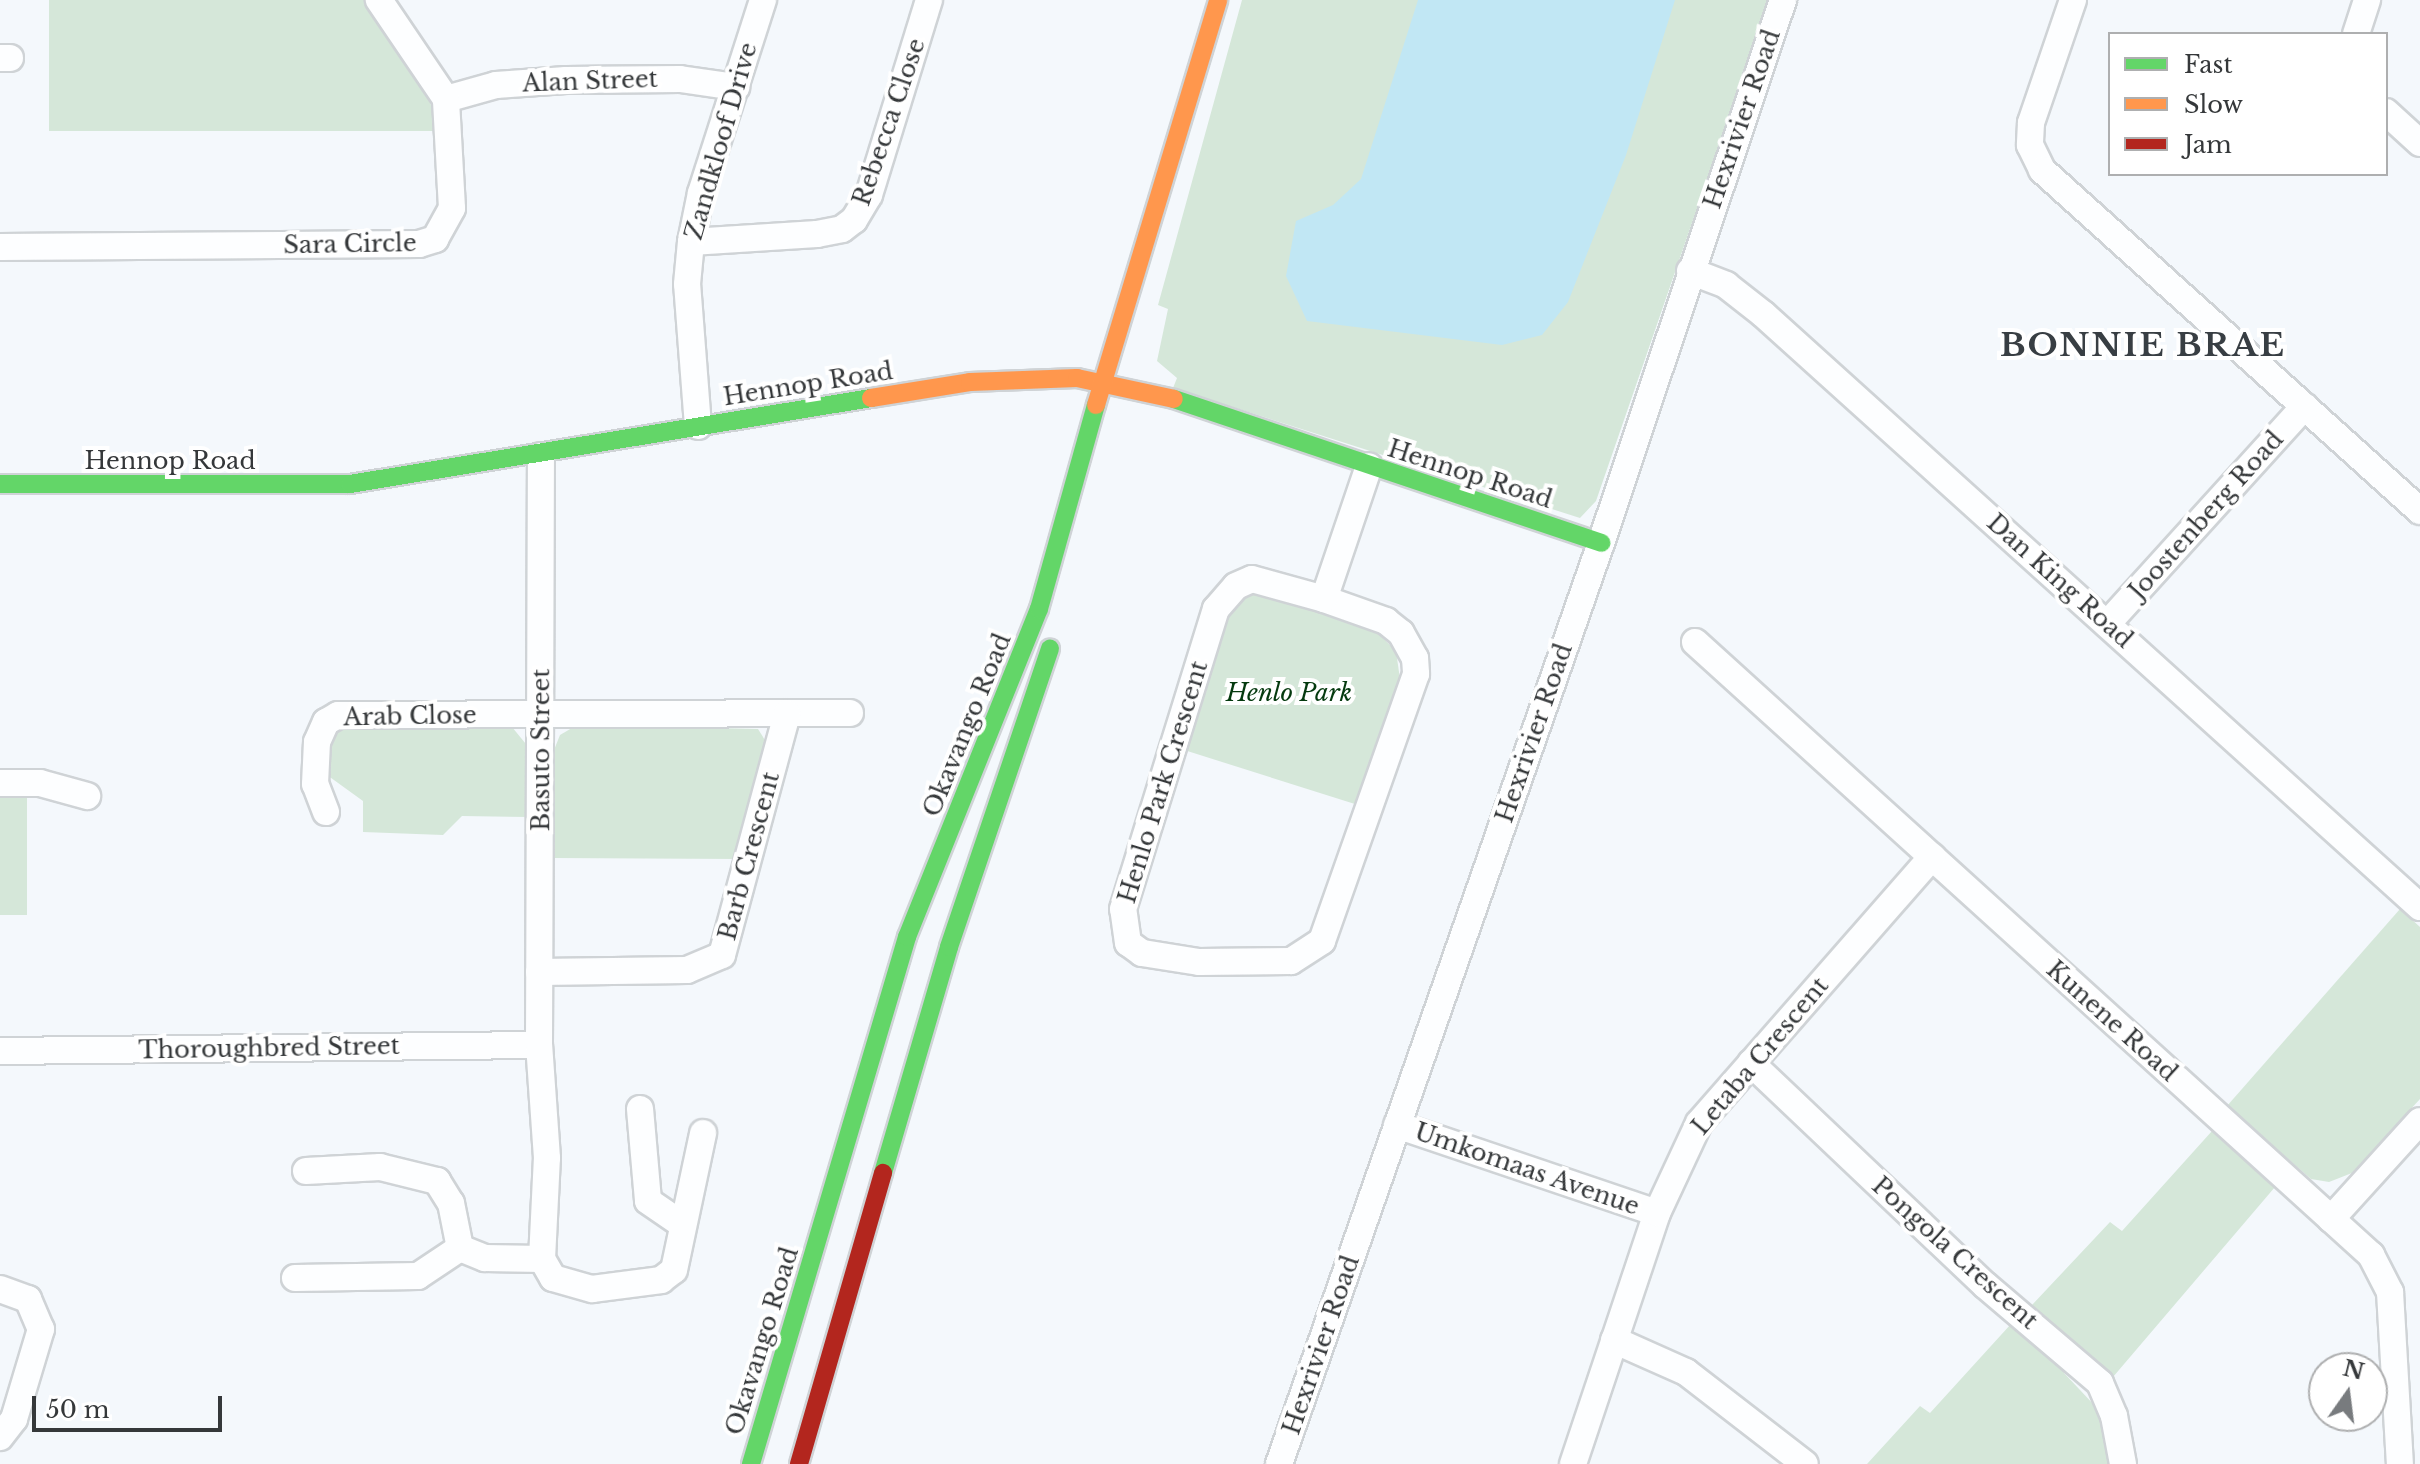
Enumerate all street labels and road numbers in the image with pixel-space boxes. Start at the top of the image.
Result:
street label: Hexrivier Road [1698,25,1786,213]
street label: Rebecca Close [847,34,931,210]
street label: Zandkloof Drive [679,39,763,243]
street label: Alan Street [522,64,658,98]
street label: Sara Circle [283,228,417,260]
street label: Hennop Road [721,356,895,412]
street label: Joostenberg Road [2123,425,2289,605]
street label: Hennop Road [1384,434,1556,514]
street label: Hennop Road [84,447,256,475]
street label: Dan King Road [1981,508,2139,654]
street label: Okavango Road [917,629,1017,821]
street label: Hexrivier Road [1490,639,1578,827]
street label: Henlo Park Crescent [1112,657,1214,907]
street label: Basuto Street [527,669,555,831]
street label: Arab Close [343,700,477,732]
street label: Barb Crescent [713,769,785,943]
street label: Kunene Road [2041,955,2183,1087]
street label: Letaba Crescent [1686,971,1834,1141]
street label: Thoroughbred Street [138,1031,400,1065]
street label: Umkomaas Avenue [1410,1117,1644,1221]
street label: Pongola Crescent [1866,1171,2044,1335]
street label: Okavango Road [720,1244,804,1438]
street label: Hexrivier Road [1277,1251,1365,1439]

